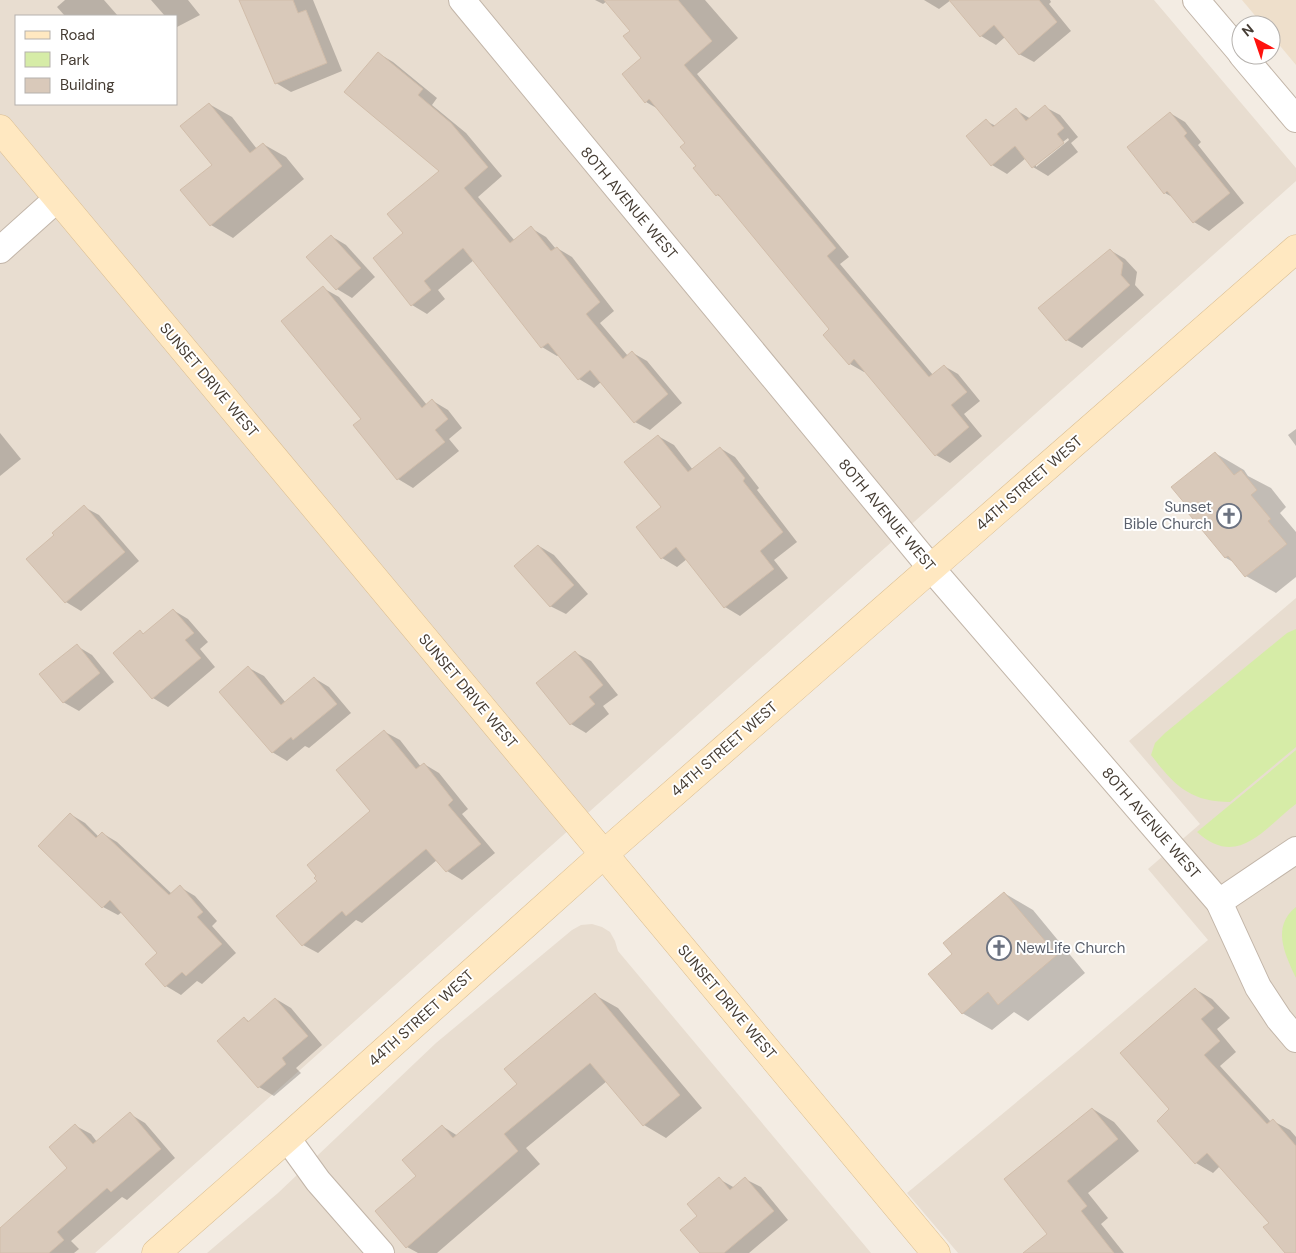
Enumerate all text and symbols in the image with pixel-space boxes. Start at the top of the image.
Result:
legend [15,15,178,105]
north arrow [1231,15,1281,65]
text: N [1238,20,1257,40]
text: Road [60,25,95,45]
text: Park [60,50,90,70]
text: Building [60,75,115,95]
street label: 80TH AVENUE WEST [576,143,682,263]
street label: SUNSET DRIVE WEST [155,319,263,441]
street label: 44TH STREET WEST [971,431,1087,535]
street label: 80TH AVENUE WEST [834,455,940,575]
place label: Sunset Bible Church [1124,497,1212,534]
church icon: Sunset Bible Church [1216,503,1242,529]
street label: SUNSET DRIVE WEST [414,630,522,752]
street label: 44TH STREET WEST [666,697,782,801]
street label: 80TH AVENUE WEST [1097,763,1205,883]
church icon: NewLife Church [986,935,1012,961]
place label: NewLife Church [1016,938,1125,958]
street label: SUNSET DRIVE WEST [673,941,781,1063]
street label: 44TH STREET WEST [364,965,478,1071]

